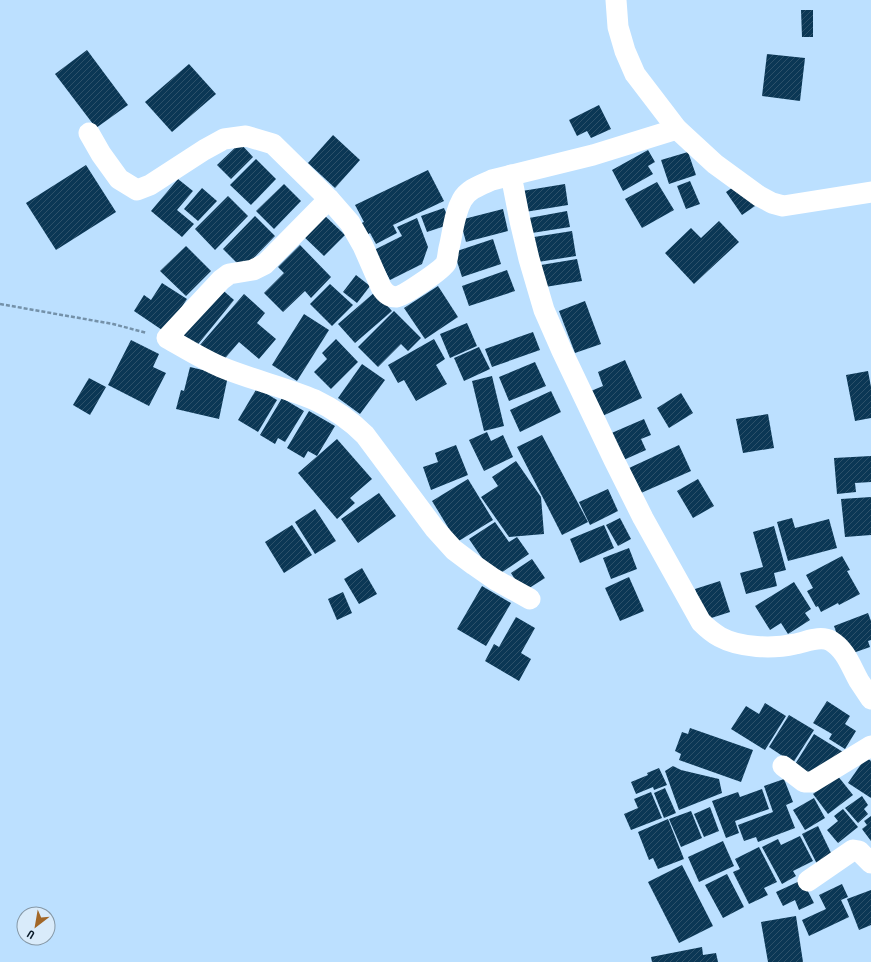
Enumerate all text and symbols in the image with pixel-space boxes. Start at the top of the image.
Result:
north arrow [16,906,56,946]
text: U [25,927,37,941]

